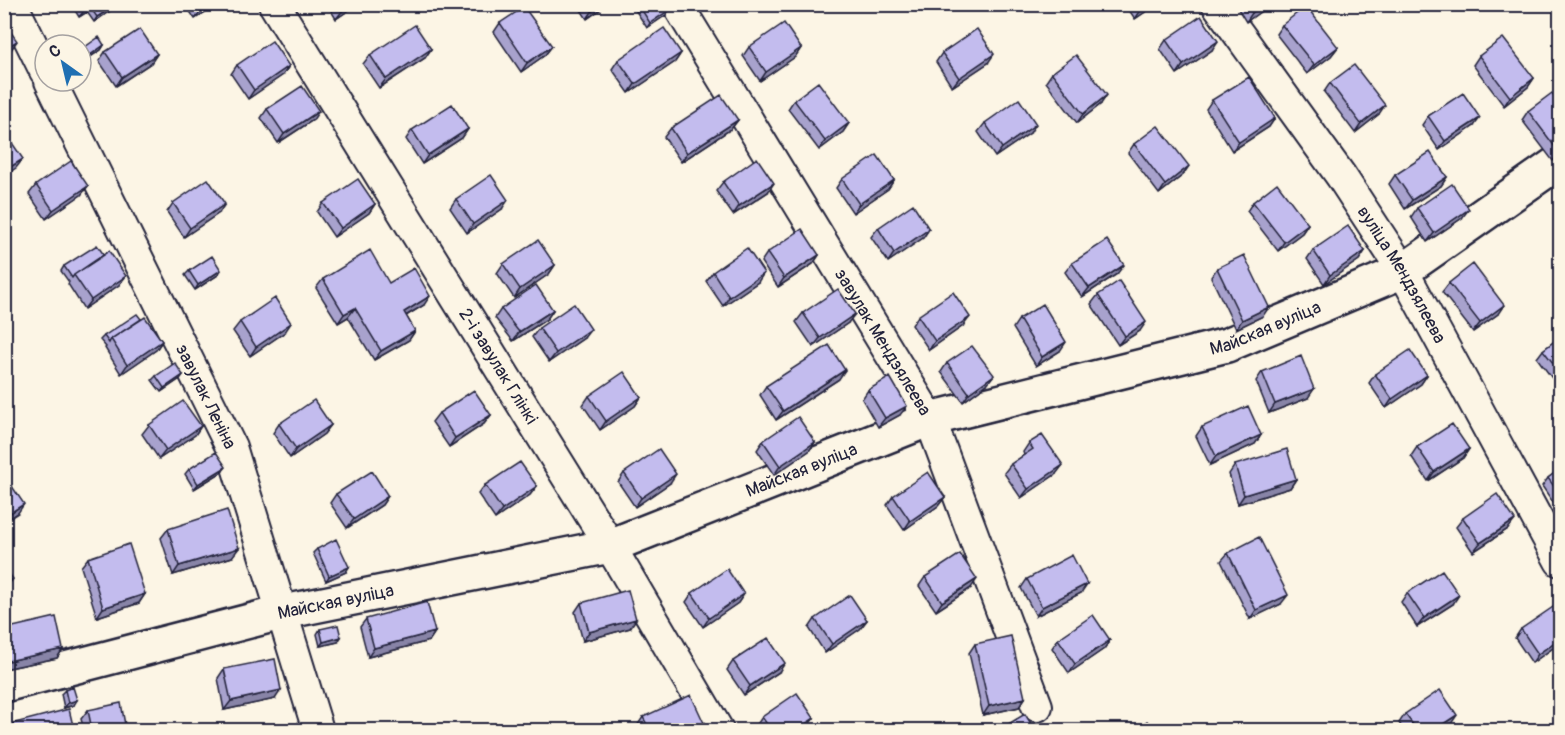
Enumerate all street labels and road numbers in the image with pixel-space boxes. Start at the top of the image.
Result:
street label: вуліца Мендзялеева [1352,202,1451,348]
street label: завулак Мендзялеева [829,265,936,420]
street label: Майская вуліца [1207,296,1324,361]
street label: 2-і завулак Глінкі [453,304,543,429]
street label: завулак Леніна [170,341,241,453]
street label: Майская вуліца [743,438,861,503]
street label: Майская вуліца [276,579,396,625]

